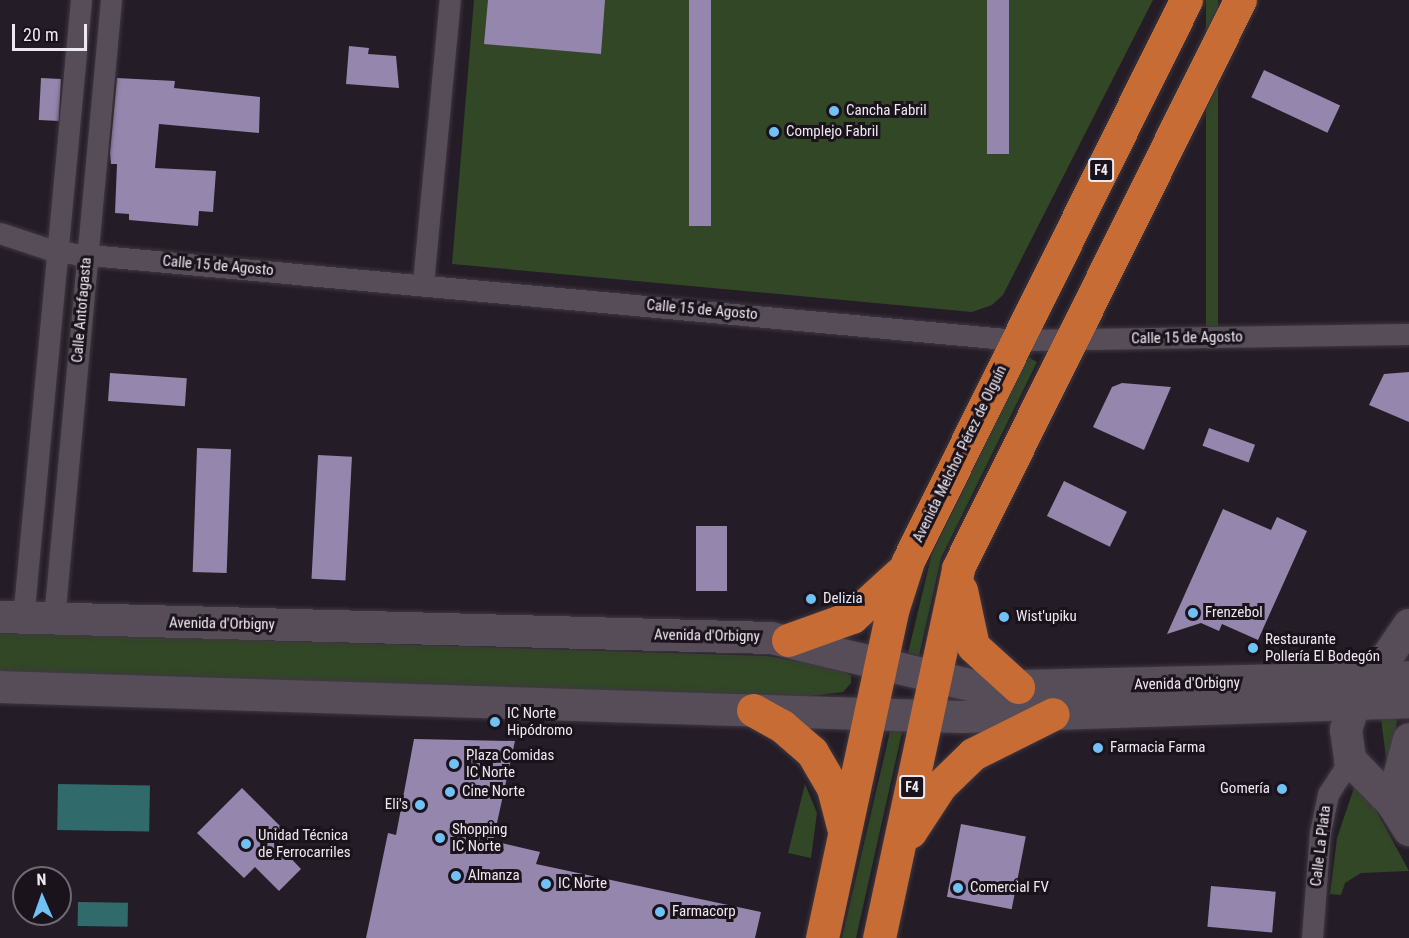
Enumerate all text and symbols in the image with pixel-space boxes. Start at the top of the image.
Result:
scale bar [15,12,90,50]
text: 20 m [23,24,58,45]
place label: Cancha Fabril [846,102,927,120]
marker: Cancha Fabril [827,104,841,118]
place label: Complejo Fabril [786,123,879,141]
marker: Complejo Fabril [767,125,781,139]
road number: F4 [1088,159,1114,181]
street label: Calle 15 de Agosto [162,252,274,280]
street label: Calle Antofagasta [68,257,96,363]
street label: Calle 15 de Agosto [646,296,758,324]
street label: Calle 15 de Agosto [1131,328,1243,348]
street label: Avenida Melchor Pérez de Olguín [909,363,1011,545]
place label: Delizia [823,590,863,608]
marker: Delizia [804,592,818,606]
place label: Frenzebol [1205,604,1263,622]
marker: Frenzebol [1186,606,1200,620]
place label: Wist'upiku [1016,608,1077,626]
marker: Wist'upiku [997,610,1011,624]
street label: Avenida d'Orbigny [169,614,275,634]
street label: Avenida d'Orbigny [654,626,760,646]
place label: Restaurante Pollería El Bodegón [1265,630,1380,665]
marker: Restaurante Pollería El Bodegón [1246,641,1260,655]
street label: Avenida d'Orbigny [1134,674,1240,694]
place label: IC Norte Hipódromo [507,704,573,739]
marker: IC Norte Hipódromo [488,715,502,729]
place label: Farmacia Farma [1110,739,1205,757]
marker: Farmacia Farma [1091,741,1105,755]
place label: Plaza Comidas IC Norte [466,746,554,781]
marker: Plaza Comidas IC Norte [447,757,461,771]
road number: F4 [898,776,926,798]
place label: Gomería [1220,780,1270,798]
marker: Gomería [1275,782,1289,796]
place label: Cine Norte [462,783,525,801]
marker: Cine Norte [443,785,457,799]
place label: Eli's [385,796,408,814]
marker: Eli's [413,798,427,812]
street label: Calle La Plata [1307,805,1335,887]
place label: Shopping IC Norte [452,820,507,855]
place label: Unidad Técnica de Ferrocarriles [258,826,351,861]
marker: Shopping IC Norte [433,831,447,845]
marker: Unidad Técnica de Ferrocarriles [239,837,253,851]
north arrow [12,866,72,926]
place label: Almanza [468,867,520,885]
marker: Almanza [449,869,463,883]
text: N [36,870,47,889]
place label: IC Norte [558,875,607,893]
marker: IC Norte [539,877,553,891]
place label: Comercial FV [970,879,1049,897]
marker: Comercial FV [951,881,965,895]
place label: Farmacorp [672,903,736,921]
marker: Farmacorp [653,905,667,919]

